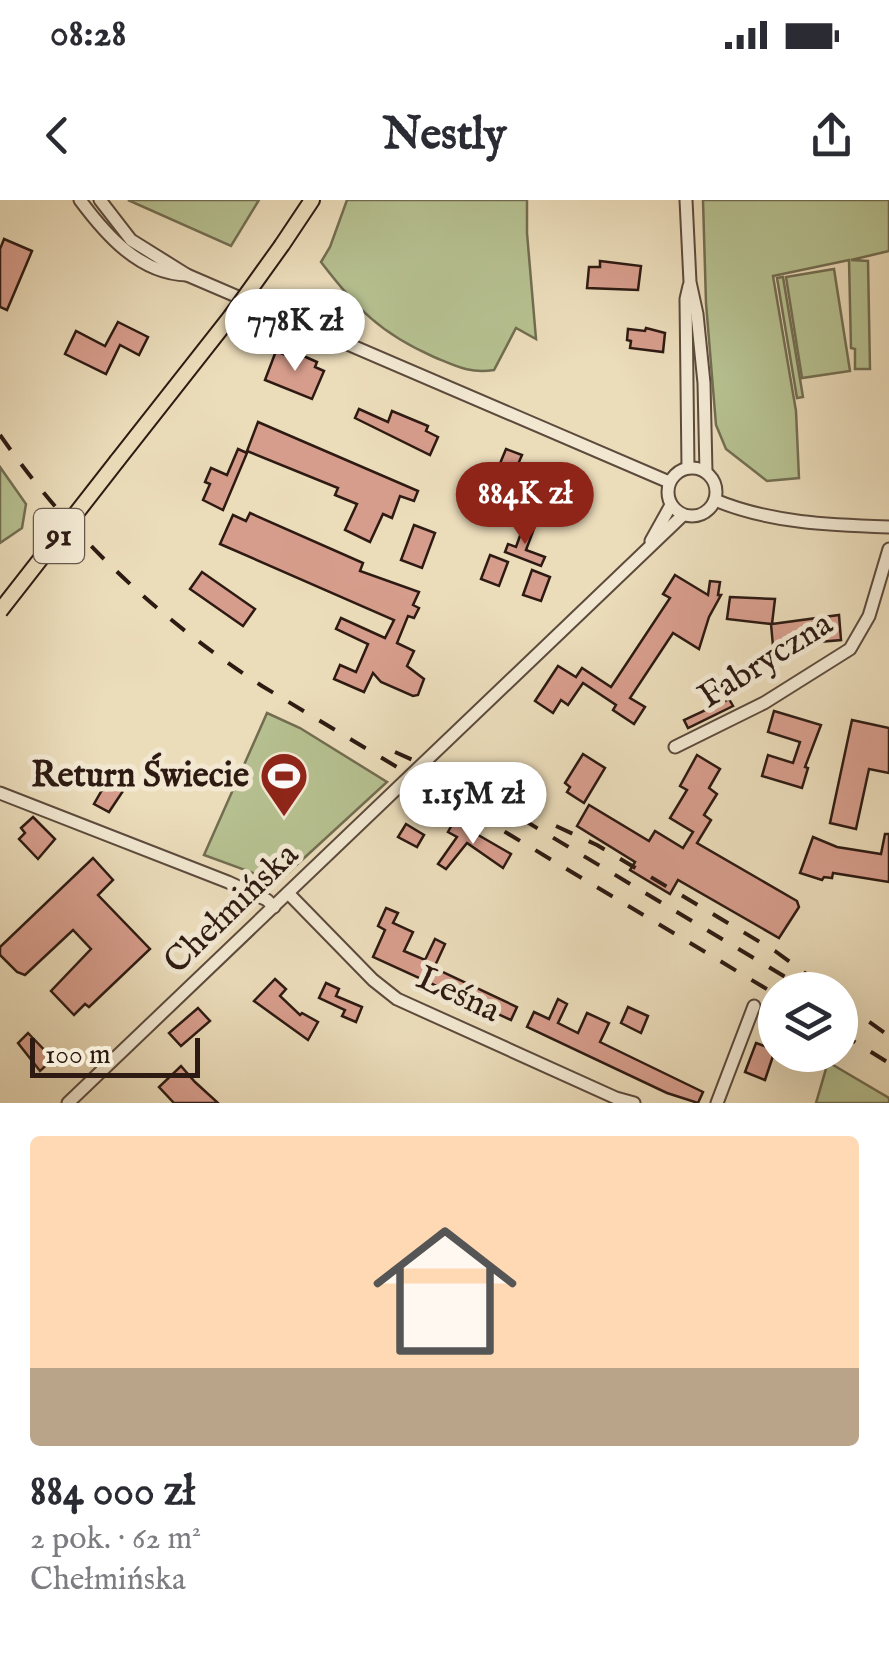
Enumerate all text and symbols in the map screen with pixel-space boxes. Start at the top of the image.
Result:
text: 08:28 [50,11,126,59]
text: Nestly [383,107,506,164]
icon: back [30,108,85,163]
icon: share [804,108,859,163]
pin: 778K zł [203,289,387,374]
text: 778K zł [247,301,343,342]
pin: 884K zł [433,462,617,547]
text: 884K zł [478,474,572,515]
road number: 91 [34,509,84,563]
street label: Fabryczna [690,602,842,720]
sports icon: Return Świecie [258,750,310,818]
place label: Return Świecie [31,752,249,799]
pin: 1.15M zł [370,762,576,847]
text: 1.15M zł [422,774,524,815]
street label: Chełmińska [155,833,310,984]
street label: Leśna [409,956,508,1034]
map controls [758,972,858,1072]
button: layers [758,972,858,1072]
scale bar [30,1033,200,1078]
text: 100 m [45,1038,111,1073]
icon: home [355,1201,535,1381]
text: 884 000 zł [30,1466,195,1519]
text: 2 pok. · 62 m² [30,1519,201,1560]
text: Chełmińska [30,1560,186,1601]

